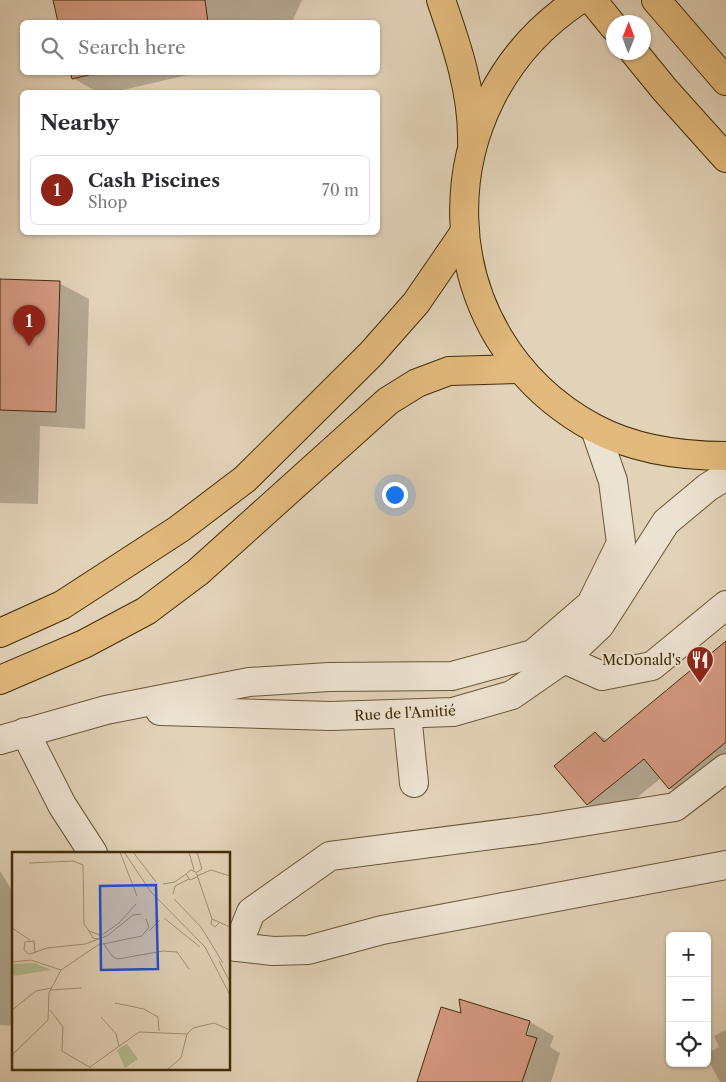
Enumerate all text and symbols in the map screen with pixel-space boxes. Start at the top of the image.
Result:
north arrow [606,15,651,60]
search box [20,20,380,75]
icon: search [38,34,66,62]
text: Search here [78,36,186,59]
text: Nearby [40,110,119,135]
text: Cash Piscines [88,169,220,192]
text: 1 [53,180,61,200]
text: 70 m [322,180,359,200]
text: Shop [88,192,127,212]
pin: 1 [13,305,45,346]
your location [382,482,408,508]
restaurant icon: McDonald's [685,645,715,684]
place label: McDonald's [602,651,681,669]
street label: Rue de l'Amitié [354,701,456,725]
inset map [12,852,230,1070]
map controls [666,932,711,1067]
button: + [666,932,711,977]
button: − [666,977,711,1022]
button: locate [666,1022,711,1067]

